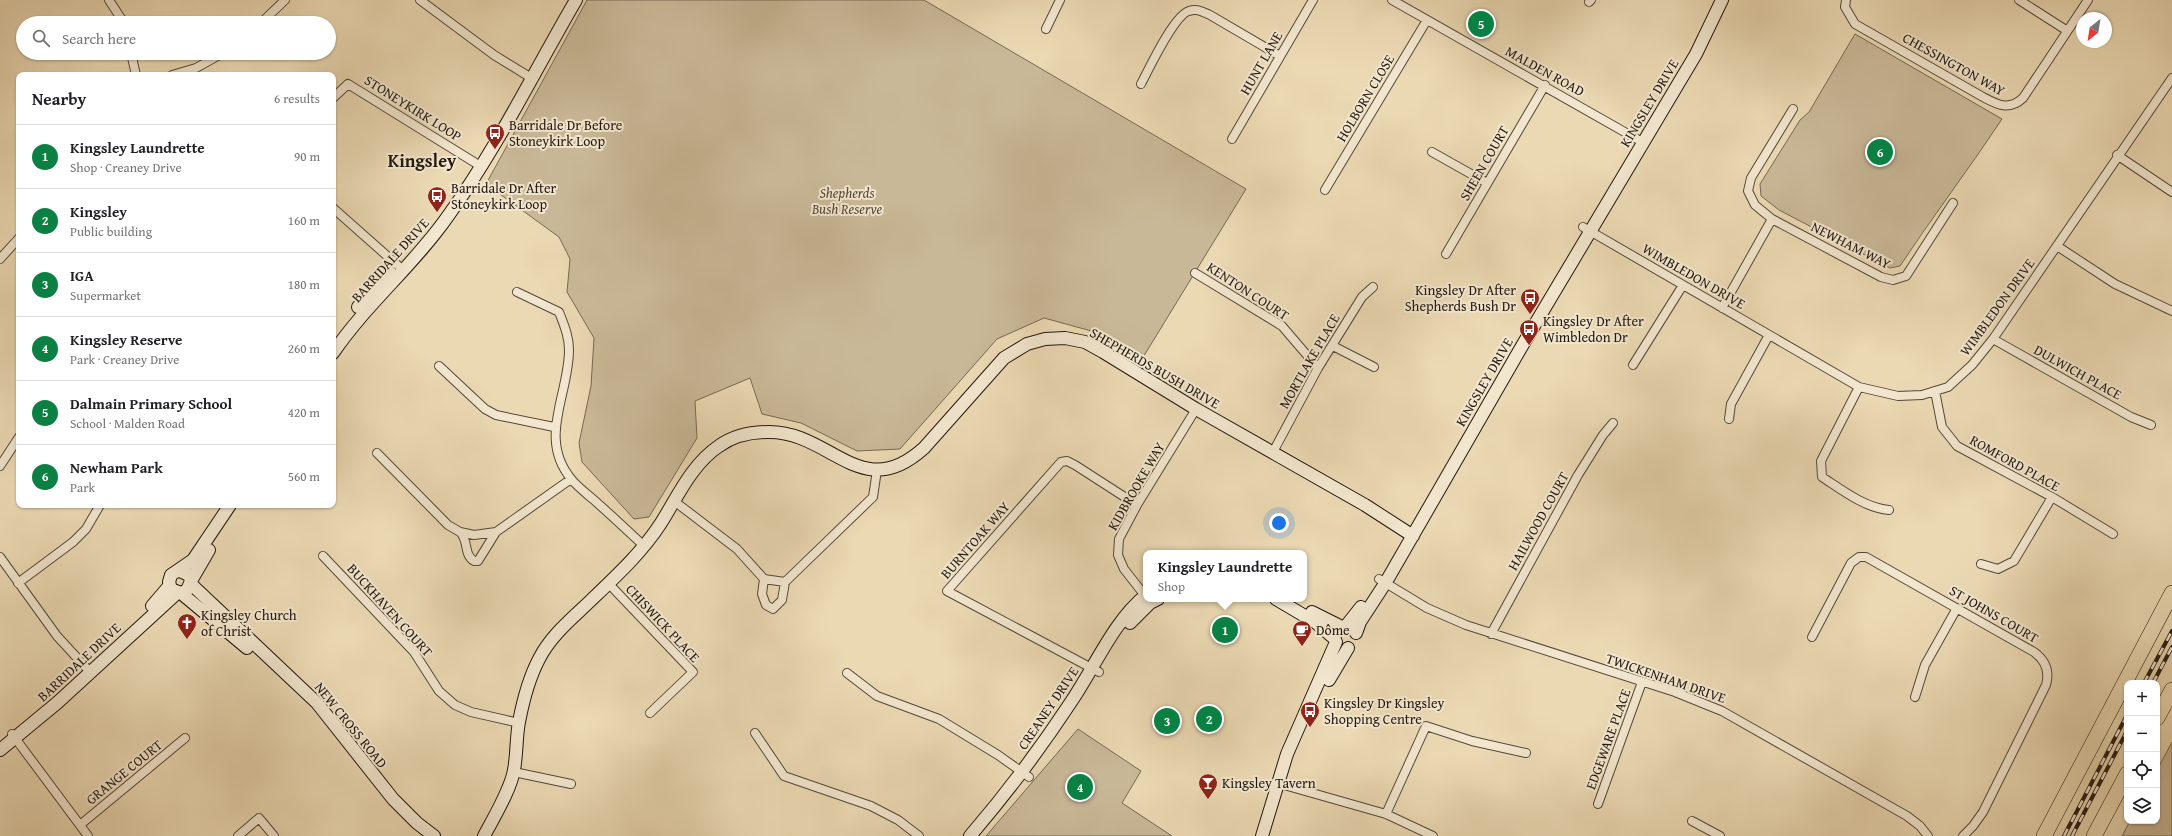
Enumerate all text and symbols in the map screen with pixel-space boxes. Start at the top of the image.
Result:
pin: 5 [1468,9,1494,39]
north arrow [2076,12,2112,48]
search box [16,16,336,60]
icon: search [30,27,52,49]
text: Search here [62,28,136,49]
street label: HUNT LANE [1235,28,1287,98]
street label: CHESSINGTON WAY [1899,28,2009,101]
street label: MALDEN ROAD [1502,41,1588,101]
street label: HOLBORN CLOSE [1331,51,1399,145]
street label: KINGSLEY DRIVE [1615,55,1683,151]
street label: STONEYKIRK LOOP [361,70,465,146]
text: Nearby [32,86,86,111]
text: 6 results [274,89,320,108]
place label: Barridale Dr Before Stoneykirk Loop [509,115,623,151]
bus stop icon: Barridale Dr Before Stoneykirk Loop [484,122,506,150]
street label: SHEEN COURT [1454,122,1514,204]
text: Kingsley Laundrette [70,137,205,158]
pin: 6 [1867,137,1893,167]
text: 1 [42,147,48,166]
text: 90 m [294,147,320,166]
district label: Kingsley [388,147,457,174]
text: Shop · Creaney Drive [70,158,182,177]
place label: Barridale Dr After Stoneykirk Loop [451,178,557,214]
park label: Shepherds Bush Reserve [811,183,882,219]
bus stop icon: Barridale Dr After Stoneykirk Loop [426,185,448,213]
text: Kingsley [70,201,127,222]
text: 2 [42,211,48,230]
text: 160 m [288,211,320,230]
street label: BARRIDALE DRIVE [347,213,433,307]
street label: NEWHAM WAY [1808,216,1895,274]
text: Public building [70,222,152,241]
street label: WIMBLEDON DRIVE [1639,238,1749,314]
street label: WIMBLEDON DRIVE [1955,254,2039,360]
street label: KENTON COURT [1203,257,1293,325]
text: IGA [70,265,94,286]
text: 3 [42,275,48,294]
text: 180 m [288,275,320,294]
place label: Kingsley Dr After Shepherds Bush Dr [1405,280,1516,316]
text: Supermarket [70,286,141,305]
bus stop icon: Kingsley Dr After Shepherds Bush Dr [1519,287,1541,315]
street label: MORTLAKE PLACE [1274,310,1344,412]
place label: Kingsley Dr After Wimbledon Dr [1543,311,1644,347]
bus stop icon: Kingsley Dr After Wimbledon Dr [1518,318,1540,346]
street label: SHEPHERDS BUSH DRIVE [1086,323,1224,413]
text: Kingsley Reserve [70,329,182,350]
street label: KINGSLEY DRIVE [1450,334,1518,430]
text: 4 [42,339,48,358]
text: 260 m [288,339,320,358]
street label: DULWICH PLACE [2030,340,2126,404]
text: Park · Creaney Drive [70,350,179,369]
text: Dalmain Primary School [70,393,232,414]
text: 5 [42,403,48,422]
text: 420 m [288,403,320,422]
text: School · Malden Road [70,414,185,433]
street label: ROMFORD PLACE [1966,430,2064,496]
street label: KIDBROOKE WAY [1103,438,1170,534]
text: Newham Park [70,457,163,478]
text: 6 [42,467,48,486]
text: 560 m [288,467,320,486]
street label: HAILWOOD COURT [1503,468,1573,574]
text: Park [70,478,95,497]
street label: BURNTOAK WAY [936,497,1015,583]
your location [1269,513,1289,533]
popup [1143,550,1307,602]
text: Kingsley Laundrette [1158,556,1292,577]
street label: BUCKHAVEN COURT [343,559,437,661]
text: Shop [1158,577,1185,596]
street label: CHISWICK PLACE [621,579,705,667]
street label: ST JOHNS COURT [1946,580,2042,648]
place label: Kingsley Church of Christ [201,605,297,641]
church icon: Kingsley Church of Christ [176,612,198,640]
pin: 1 [1212,615,1238,645]
street label: BARRIDALE DRIVE [33,618,125,706]
cafe icon: Dôme [1291,619,1313,647]
place label: Dôme [1316,620,1350,640]
street label: TWICKENHAM DRIVE [1603,648,1729,708]
street label: CREANEY DRIVE [1013,663,1083,753]
street label: NEW CROSS ROAD [310,678,392,772]
map controls [2124,680,2160,824]
button: + [2124,680,2160,716]
street label: EDGEWARE PLACE [1581,686,1635,792]
place label: Kingsley Dr Kingsley Shopping Centre [1324,693,1445,729]
bus stop icon: Kingsley Dr Kingsley Shopping Centre [1299,700,1321,728]
pin: 2 [1196,704,1222,734]
pin: 3 [1154,706,1180,736]
button: − [2124,716,2160,752]
street label: GRANGE COURT [81,735,167,809]
button: locate [2124,752,2160,788]
pin: 4 [1067,772,1093,802]
bar icon: Kingsley Tavern [1197,772,1219,800]
place label: Kingsley Tavern [1222,773,1316,793]
button: layers [2124,788,2160,824]

